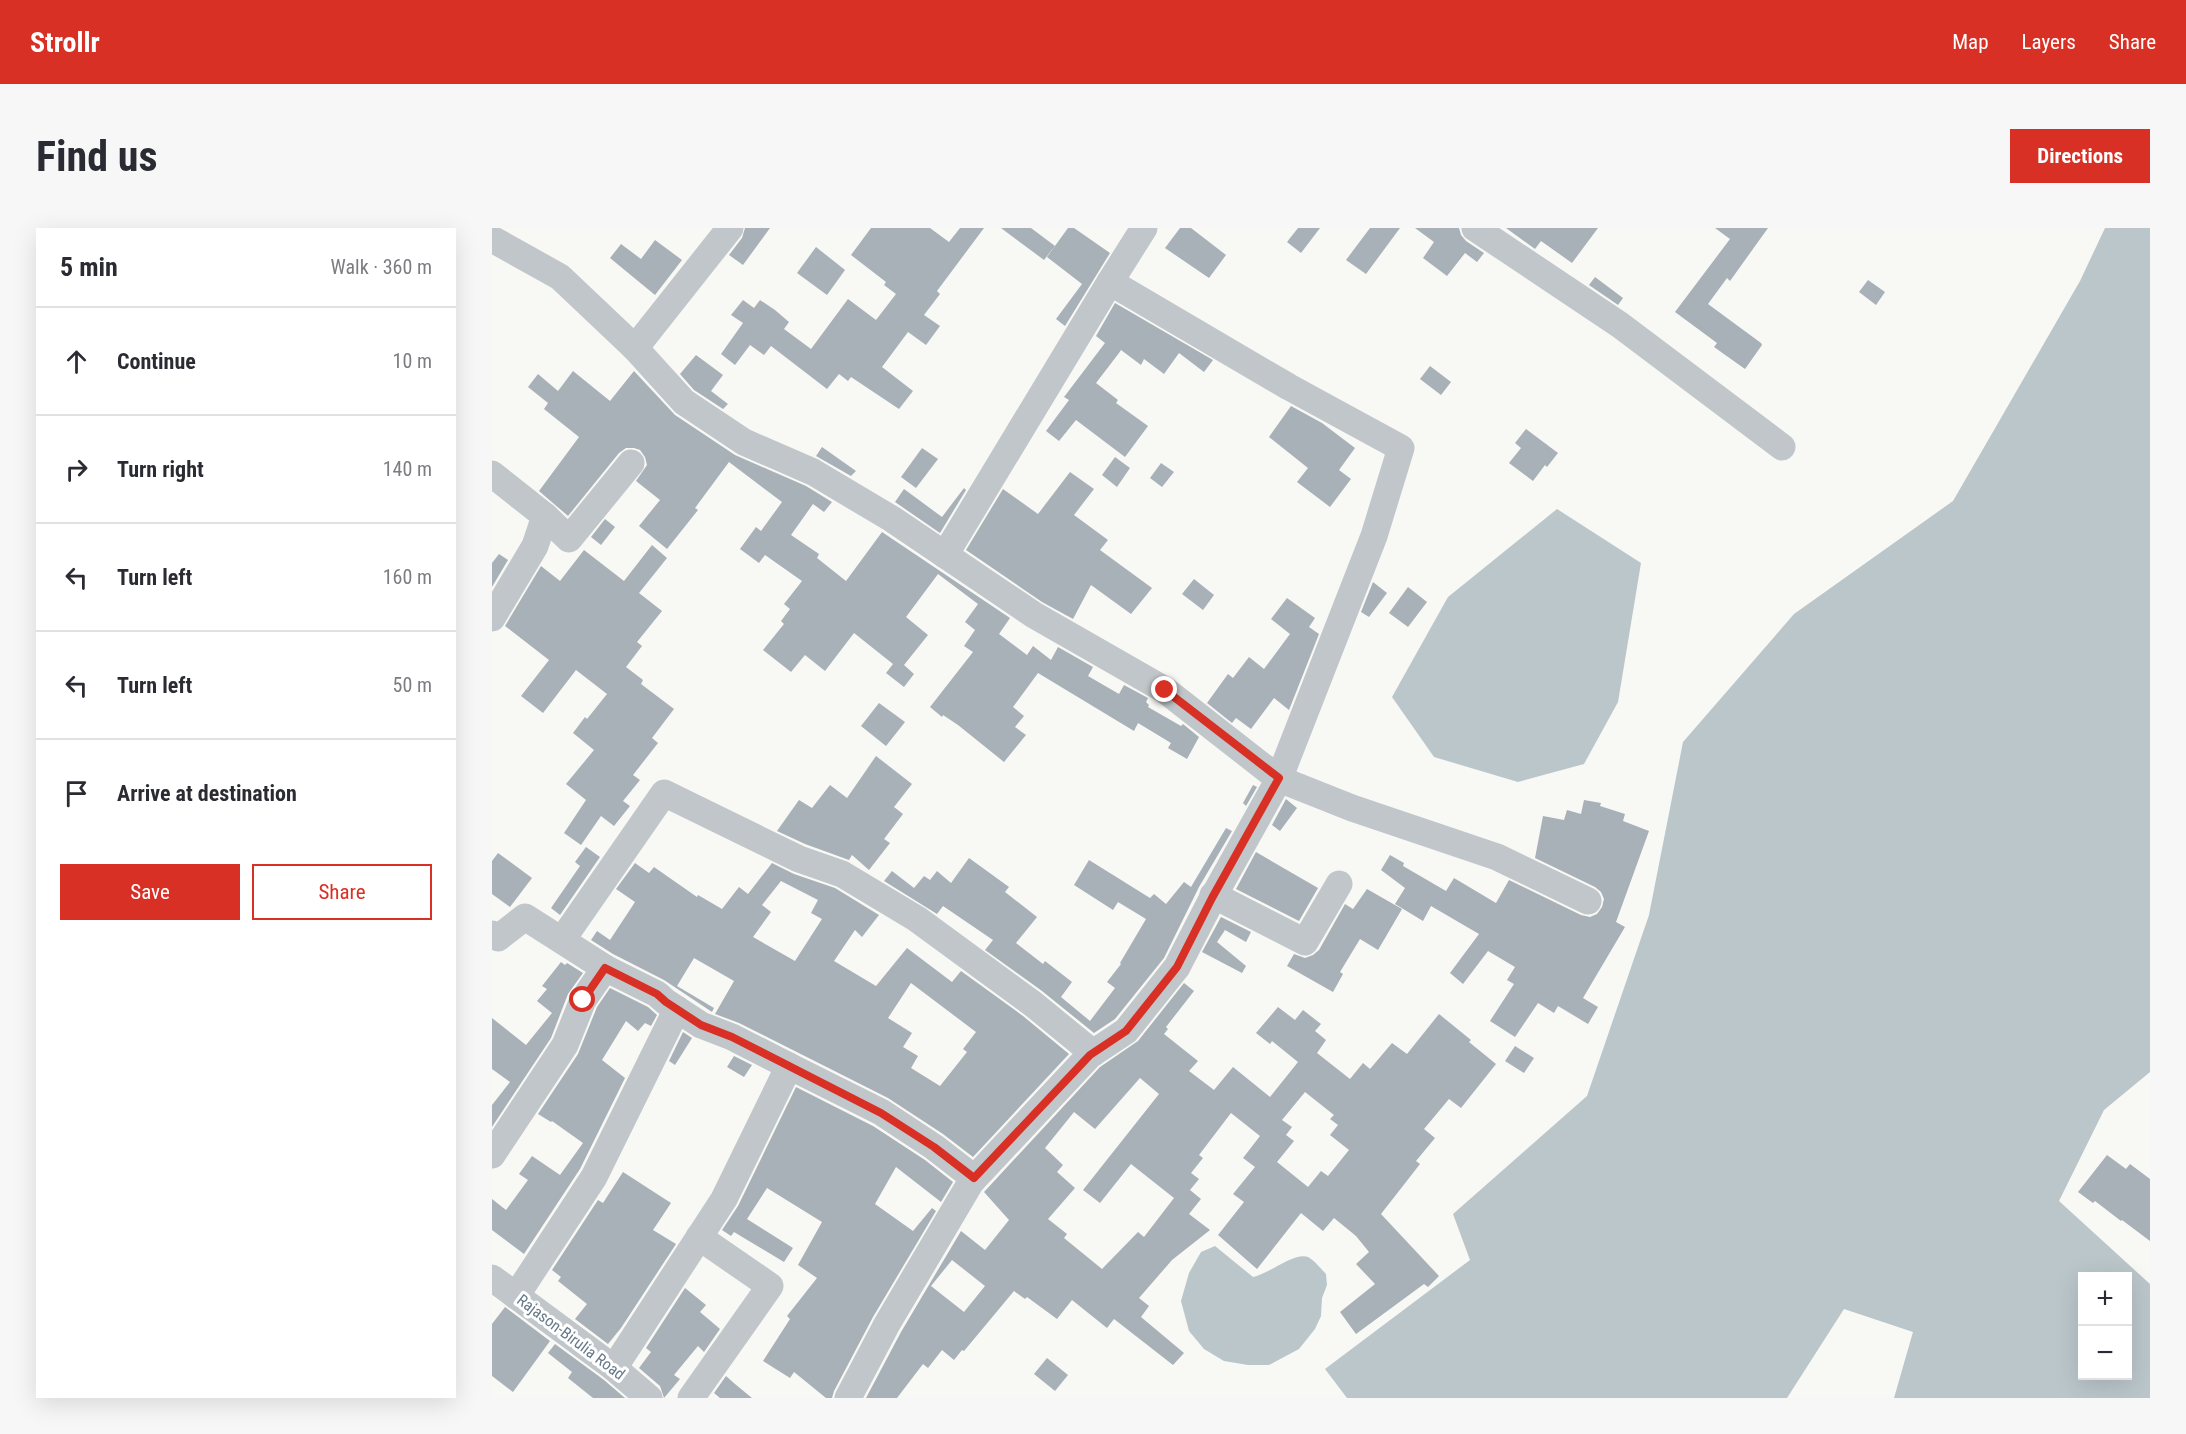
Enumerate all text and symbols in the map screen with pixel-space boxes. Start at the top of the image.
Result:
text: Strollr [30,26,100,59]
text: Map [1952,30,1989,54]
text: Layers [2022,30,2076,54]
text: Share [2109,30,2156,54]
button: Directions [2010,129,2150,183]
text: Find us [36,132,157,181]
text: 5 min [60,252,118,282]
text: Walk · 360 m [331,255,432,279]
icon: ahead [60,345,93,378]
text: Continue [117,349,196,374]
text: 10 m [393,349,432,373]
icon: right [60,453,93,486]
text: Turn right [117,457,204,482]
text: 140 m [383,457,432,481]
icon: left [60,561,93,594]
text: Turn left [117,565,192,590]
text: 160 m [383,565,432,589]
icon: left [60,669,93,702]
text: Turn left [117,673,192,698]
text: 50 m [393,673,432,697]
route end [1151,676,1177,702]
icon: arrive [60,777,93,810]
text: Arrive at destination [117,781,297,806]
button: Save [60,864,240,920]
button: Share [252,864,432,920]
route start [569,986,595,1012]
map controls [2078,1272,2132,1380]
button: + [2078,1272,2132,1326]
street label: Rajason-Birulia Road [513,1290,629,1384]
button: − [2078,1326,2132,1380]

